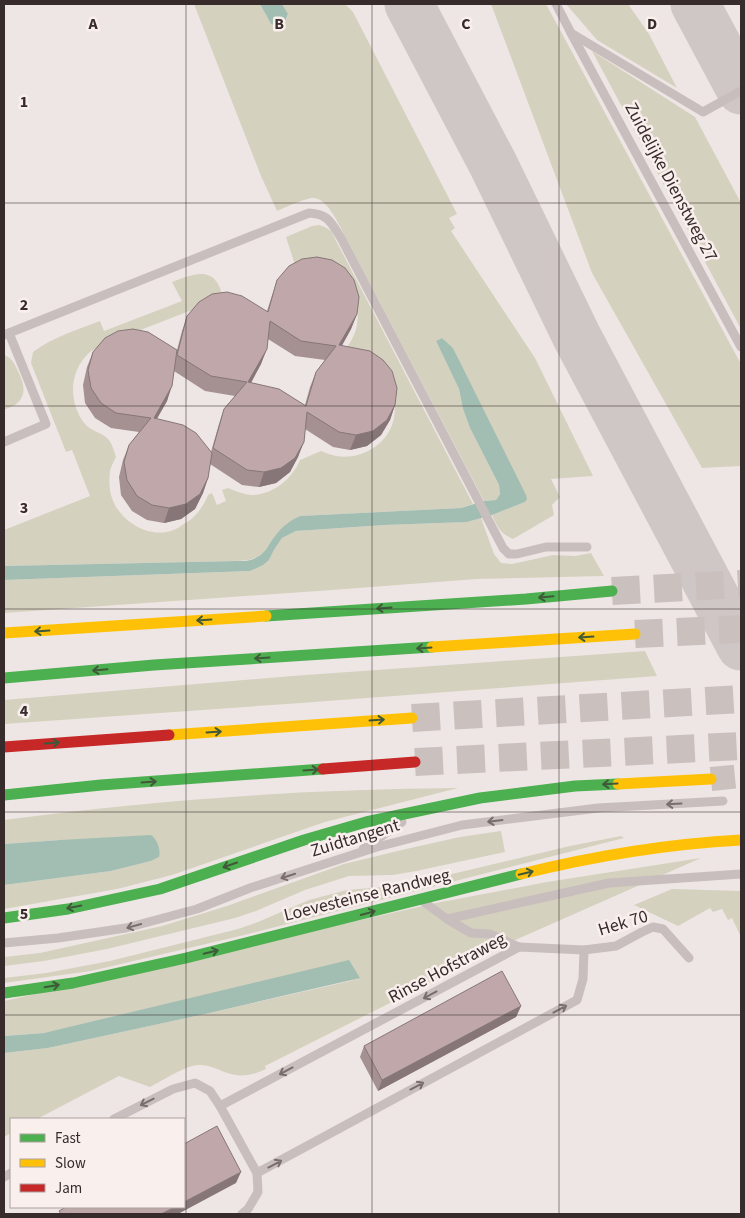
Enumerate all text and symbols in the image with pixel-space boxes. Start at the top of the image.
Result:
text: A [87,13,98,35]
text: B [274,13,284,35]
text: C [461,13,471,35]
text: D [647,13,657,35]
text: 1 [20,91,28,113]
street label: Zuidelijke Dienstweg 27 [618,98,724,266]
text: 2 [20,294,28,316]
text: 3 [20,497,28,519]
one-way arrow [538,592,554,602]
one-way arrow [376,604,392,613]
one-way arrow [197,616,213,625]
one-way arrow [35,626,51,635]
one-way arrow [579,633,595,642]
one-way arrow [416,643,432,652]
one-way arrow [254,654,270,663]
one-way arrow [92,665,108,675]
text: 4 [20,700,29,722]
one-way arrow [368,716,384,725]
one-way arrow [206,727,222,736]
one-way arrow [44,739,60,748]
one-way arrow [303,765,319,774]
one-way arrow [141,777,157,786]
one-way arrow [602,780,618,789]
one-way arrow [667,799,683,808]
street label: Zuidtangent [307,813,403,863]
one-way arrow [488,816,504,826]
one-way arrow [222,861,238,871]
street label: Loevesteinse Randweg [281,862,453,928]
one-way arrow [518,868,534,877]
one-way arrow [281,872,296,881]
text: 5 [20,903,28,925]
one-way arrow [66,903,82,913]
street label: Hek 70 [595,904,651,942]
one-way arrow [360,907,376,917]
one-way arrow [126,922,142,931]
street label: Rinse Hofstraweg [384,926,510,1010]
one-way arrow [202,947,218,957]
one-way arrow [44,981,60,991]
one-way arrow [423,991,438,1000]
one-way arrow [552,1004,567,1013]
one-way arrow [279,1066,294,1076]
one-way arrow [410,1081,424,1091]
one-way arrow [139,1097,154,1107]
legend [10,1118,185,1208]
text: Fast [55,1128,81,1149]
text: Slow [55,1153,86,1174]
one-way arrow [267,1159,282,1169]
text: Jam [55,1178,82,1199]

